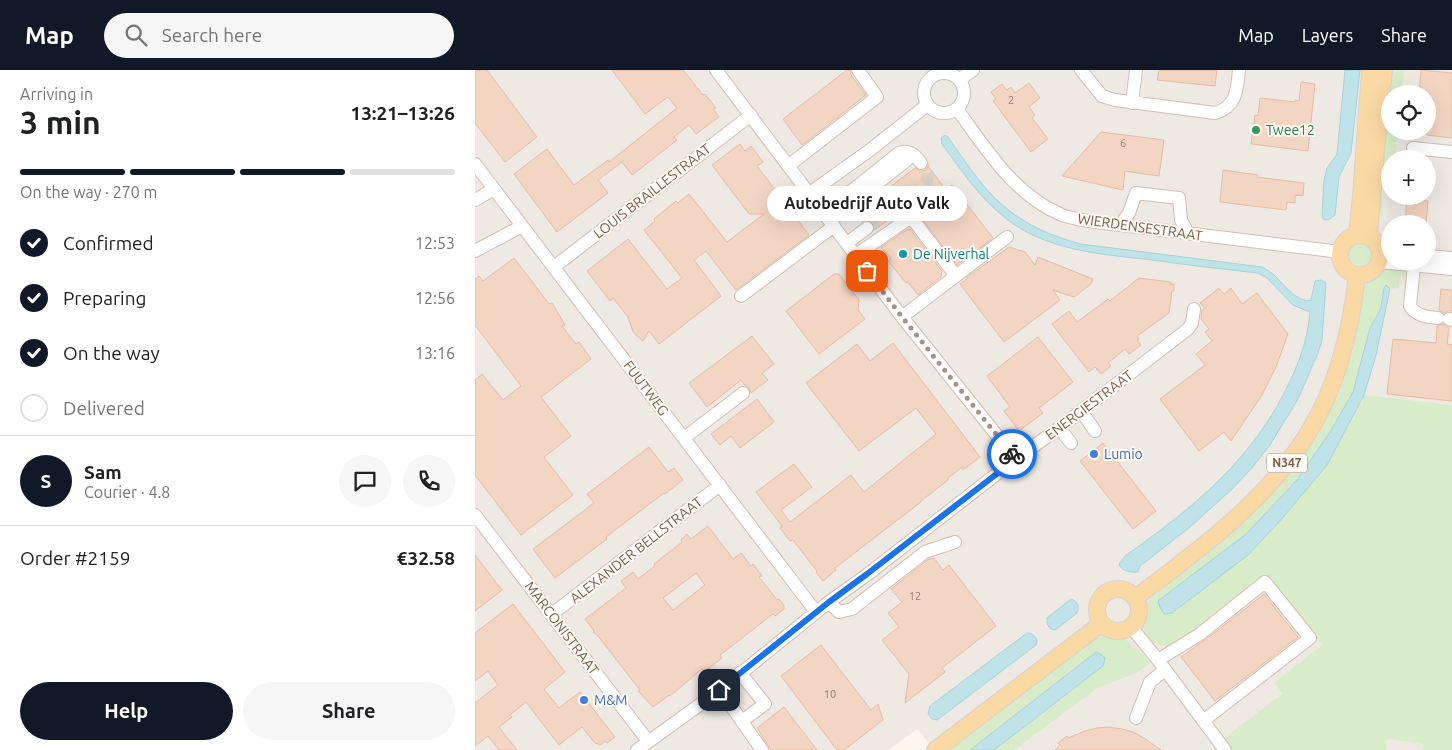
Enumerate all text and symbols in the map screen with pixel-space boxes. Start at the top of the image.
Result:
search box [104,13,454,58]
icon: search [122,21,150,49]
text: Map [25,22,74,49]
text: Search here [162,24,262,46]
text: Map [1238,25,1274,45]
text: Layers [1302,25,1353,45]
text: Share [1381,25,1427,45]
text: Arriving in [20,85,93,103]
map controls [1381,85,1436,270]
button: locate [1381,85,1436,140]
house number: 2 [1008,94,1014,106]
text: 13:21–13:26 [350,102,455,124]
text: 3 min [20,104,101,140]
place label: Twee12 [1266,122,1315,138]
marker: Twee12 [1250,124,1262,136]
house number: 6 [1120,137,1126,149]
street label: LOUIS BRAILLESTRAAT [590,140,714,242]
button: + [1381,150,1436,205]
text: On the way · 270 m [20,183,157,201]
callout: Autobedrijf Auto Valk [767,186,967,221]
text: Autobedrijf Auto Valk [784,194,950,212]
street label: WIERDENSESTRAAT [1077,210,1204,244]
button: − [1381,215,1436,270]
icon: check [20,229,48,257]
text: Confirmed [63,232,154,254]
text: 12:53 [415,234,455,252]
place label: De Nijverhal [913,246,990,262]
marker: De Nijverhal [897,248,909,260]
pin [846,250,888,292]
icon: bag [853,257,881,285]
icon: check [20,284,48,312]
text: Preparing [63,287,147,309]
text: 12:56 [415,289,455,307]
icon: check [20,339,48,367]
text: On the way [63,342,160,364]
text: 13:16 [415,344,455,362]
street label: FUUTWEG [620,357,672,419]
street label: ENERGIESTRAAT [1042,367,1136,443]
text: Delivered [63,397,145,419]
courier [987,429,1037,479]
icon: bike [998,440,1026,468]
place label: Lumio [1104,446,1143,462]
marker: Lumio [1088,448,1100,460]
road number: N347 [1267,453,1307,472]
button: chat [339,455,391,507]
button: phone [403,455,455,507]
text: Sam [84,461,122,483]
text: S [41,470,51,492]
text: Courier · 4.8 [84,483,170,501]
street label: ALEXANDER BELLSTRAAT [567,493,705,606]
text: Order #2159 [20,547,130,569]
text: €32.58 [397,547,455,569]
street label: MARCONISTRAAT [522,578,602,678]
house number: 12 [909,590,921,602]
pin [698,669,740,711]
icon: home [705,676,733,704]
button: Help [20,682,233,740]
button: Share [243,682,455,740]
house number: 10 [824,688,836,700]
place label: M&M [594,692,628,708]
marker: M&M [578,694,590,706]

